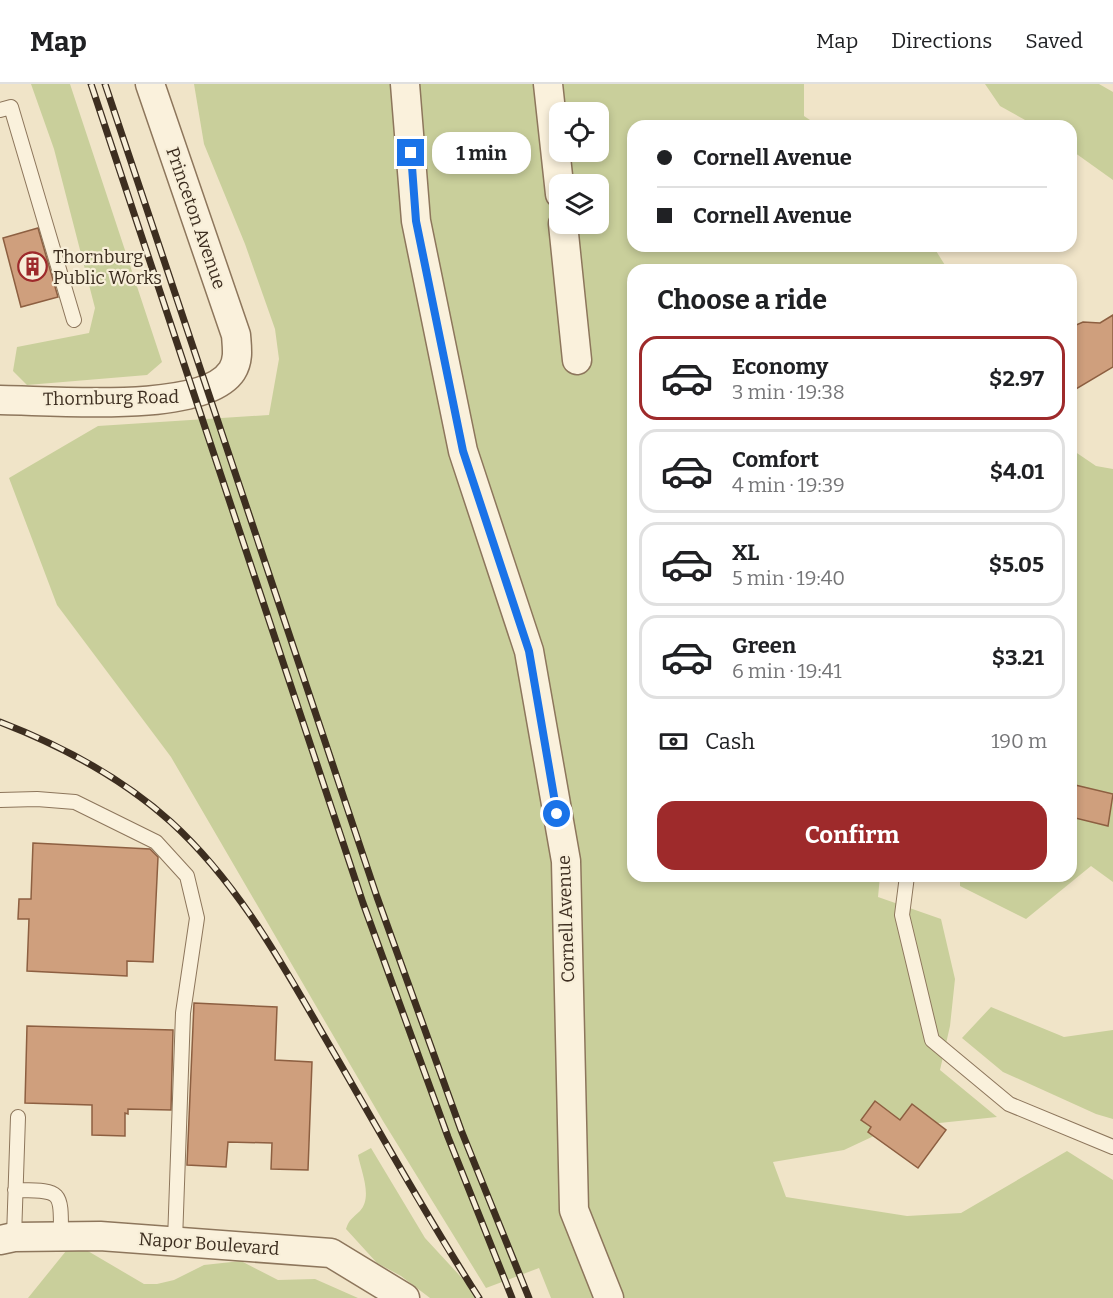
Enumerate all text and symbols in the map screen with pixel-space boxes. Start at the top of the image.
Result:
text: Map [30,25,87,58]
text: Map [816,28,858,54]
text: Directions [891,28,992,54]
text: Saved [1025,28,1083,54]
map controls [549,102,609,234]
button: locate [549,102,609,162]
callout: 1 min [432,132,531,174]
route end [397,139,424,166]
text: 1 min [456,141,507,165]
street label: Princeton Avenue [161,144,231,292]
text: Cornell Avenue [693,144,852,171]
button: layers [549,174,609,234]
text: Cornell Avenue [693,202,852,229]
place label: Thornburg Public Works [53,246,162,289]
building icon: Thornburg Public Works [16,251,48,283]
text: Choose a ride [657,284,827,316]
icon: car [660,351,714,405]
text: Economy [732,353,828,380]
text: $2.97 [989,365,1044,392]
text: 3 min · 19:38 [732,380,845,404]
street label: Thornburg Road [43,386,180,410]
icon: car [660,444,714,498]
text: Comfort [732,446,819,473]
text: $4.01 [990,458,1044,485]
text: 4 min · 19:39 [732,473,845,497]
icon: car [660,537,714,591]
text: XL [732,539,759,566]
text: $5.05 [989,551,1044,578]
text: 5 min · 19:40 [732,566,845,590]
icon: car [660,630,714,684]
text: Green [732,632,796,659]
text: $3.21 [992,644,1044,671]
text: 6 min · 19:41 [732,659,842,683]
icon: cash [657,725,690,758]
text: Cash [705,728,755,755]
text: 190 m [991,729,1047,753]
route start [543,800,570,827]
button: Confirm [657,801,1047,870]
street label: Cornell Avenue [553,855,579,983]
street label: Napor Boulevard [138,1228,281,1260]

